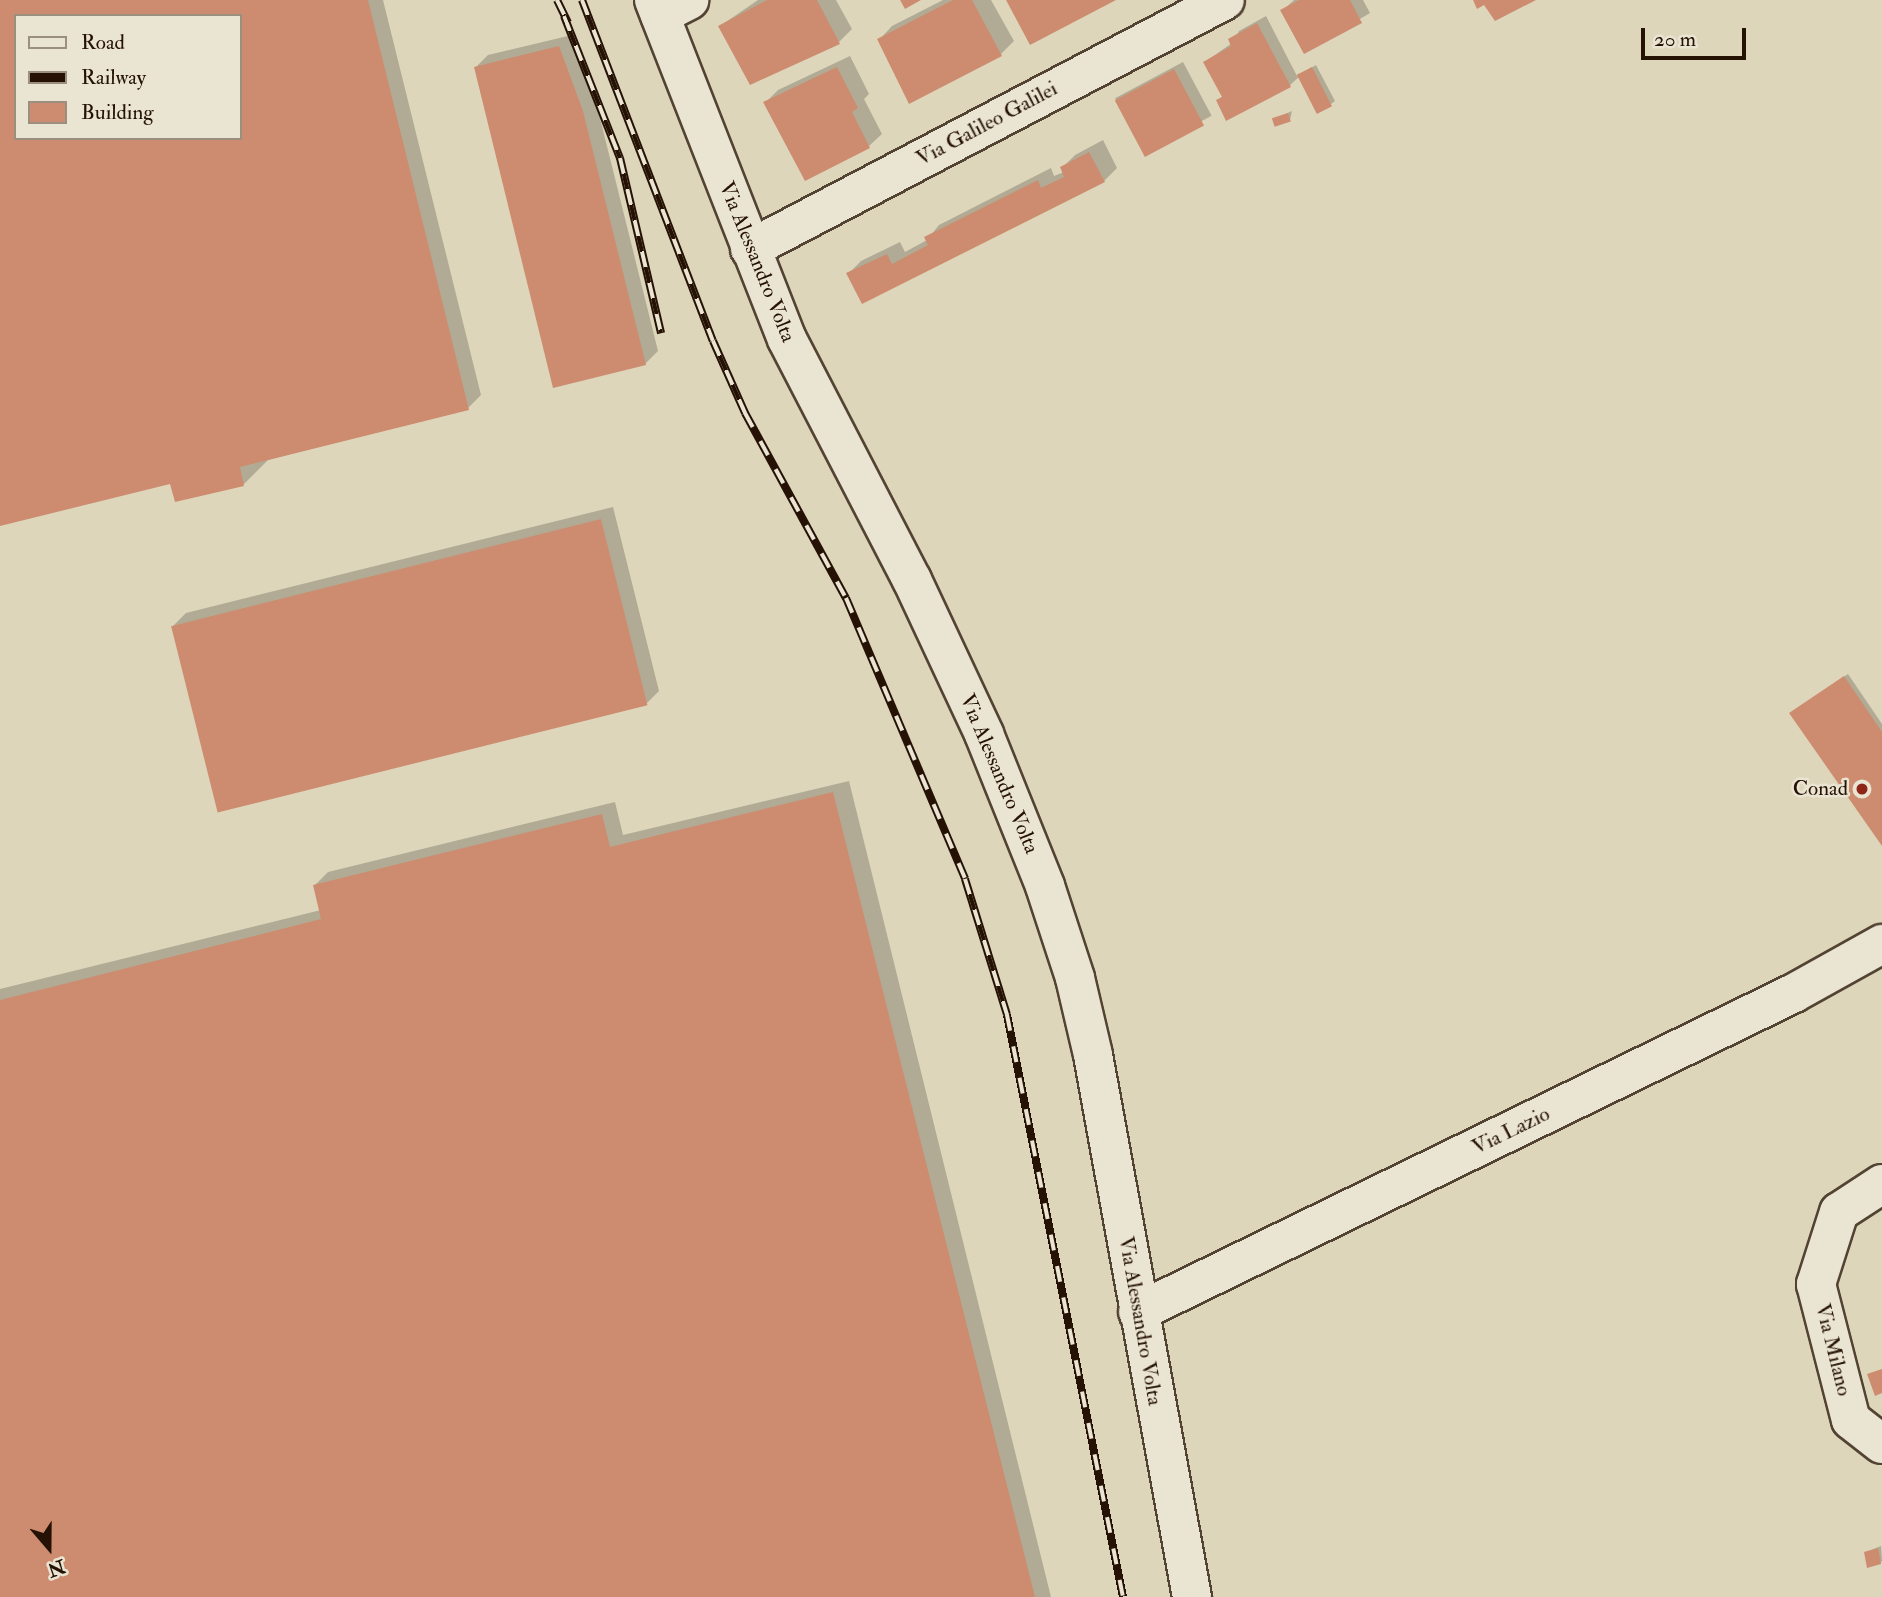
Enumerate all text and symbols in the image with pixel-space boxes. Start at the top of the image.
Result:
legend [14,14,242,140]
scale bar [1644,14,1749,58]
text: 20 m [1654,26,1696,53]
text: Road [81,29,125,56]
text: Railway [81,64,146,91]
street label: Via Galileo Galilei [912,76,1062,172]
text: Building [81,99,154,126]
street label: Via Alessandro Volta [713,178,801,346]
street label: Via Alessandro Volta [954,690,1044,858]
place label: Conad [1793,776,1848,802]
marker: Conad [1854,781,1870,797]
street label: Via Lazio [1468,1101,1554,1161]
street label: Via Alessandro Volta [1113,1235,1167,1407]
street label: Via Milano [1809,1301,1857,1399]
north arrow [14,1513,84,1583]
text: N [44,1554,68,1582]

